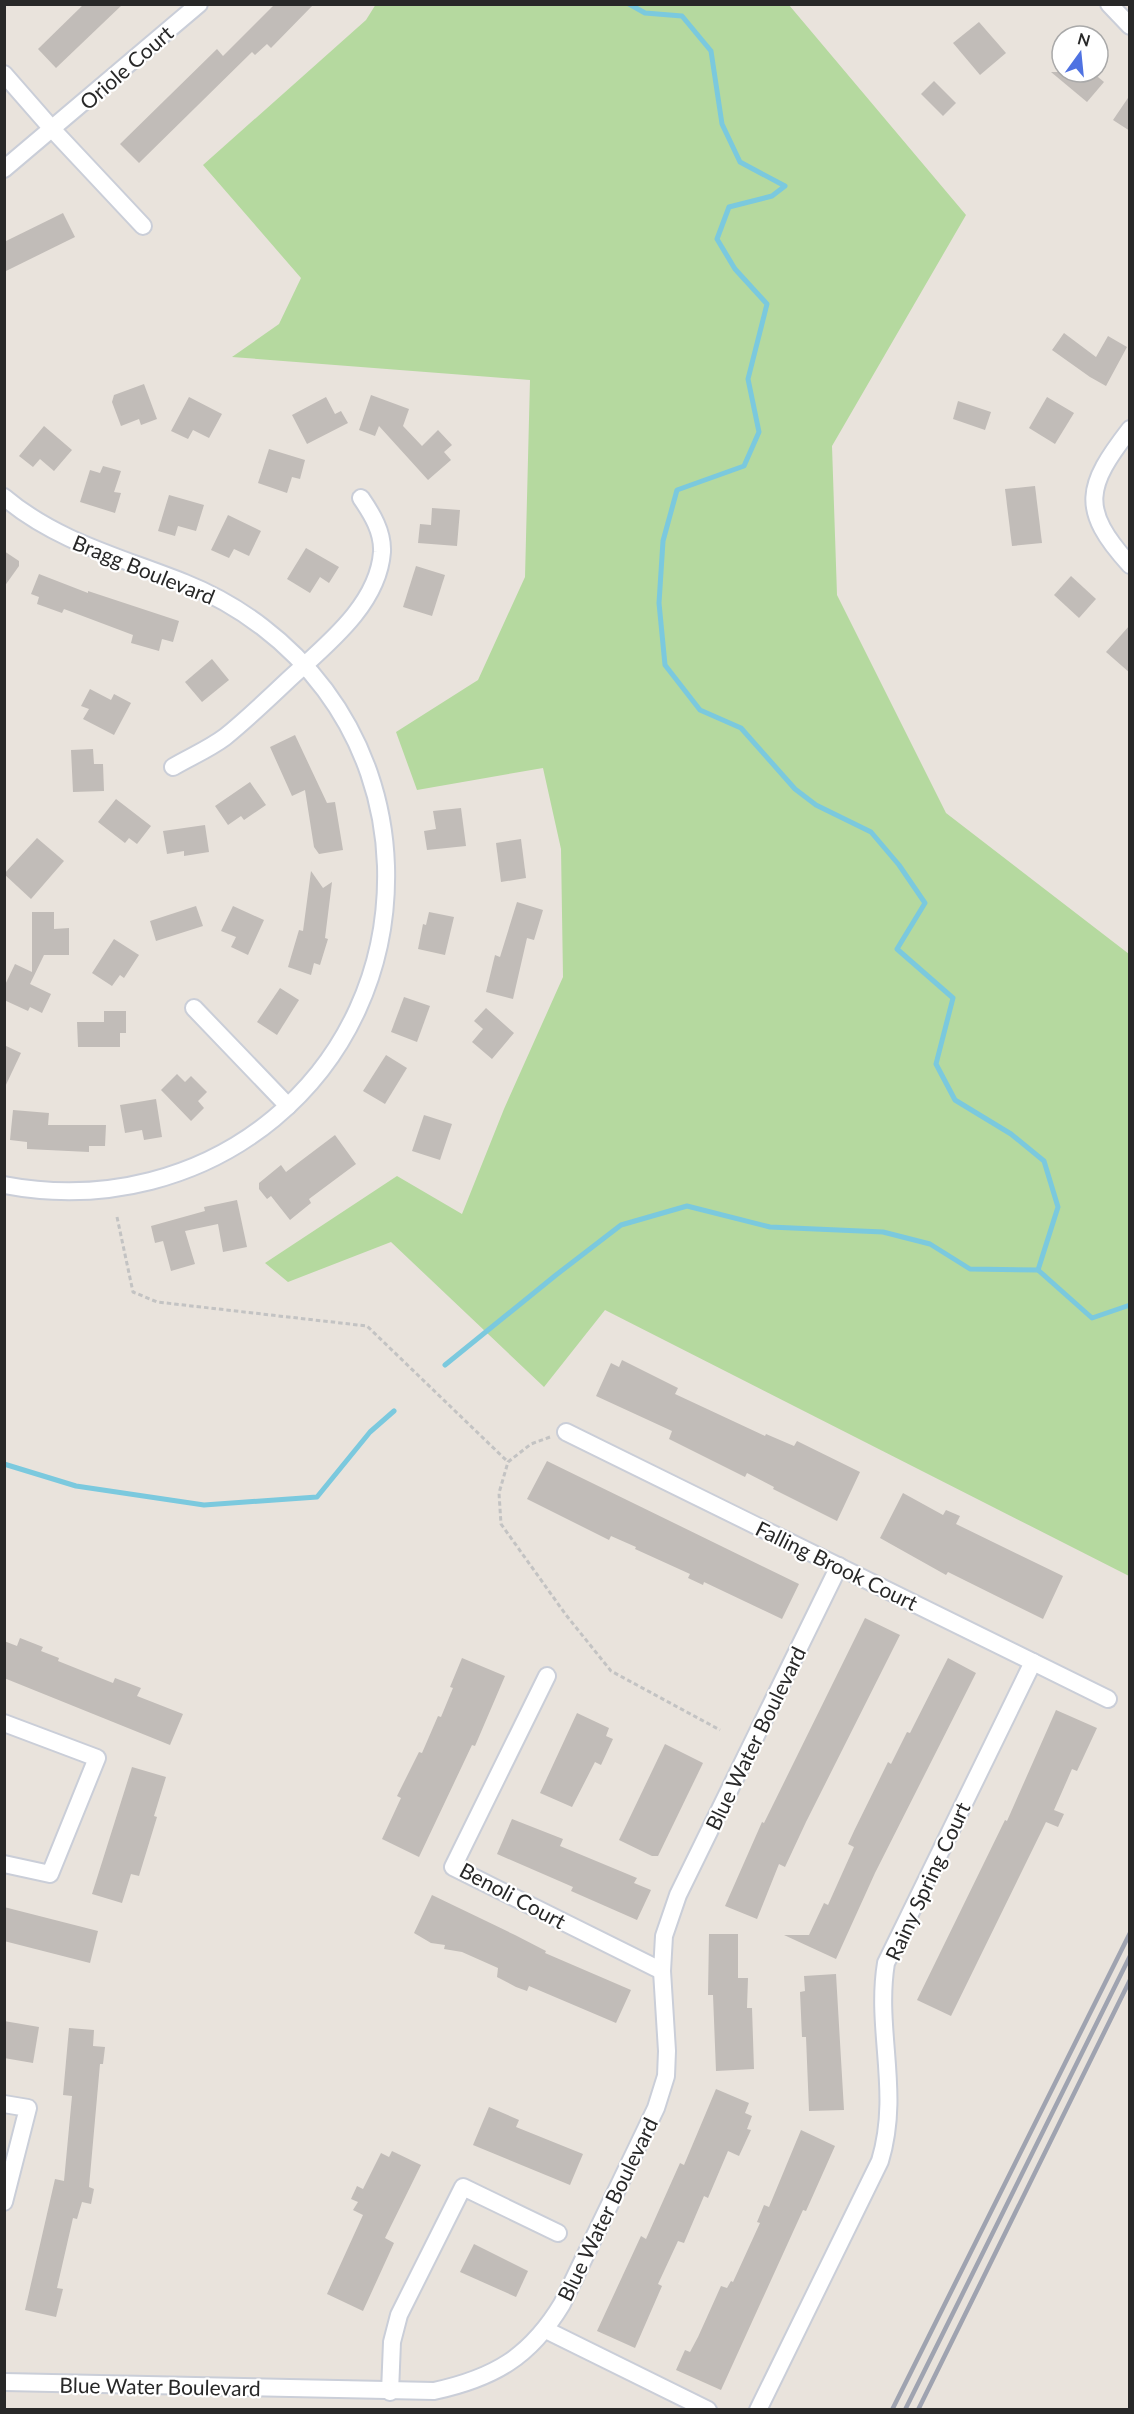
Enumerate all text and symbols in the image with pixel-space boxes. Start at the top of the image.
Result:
street label: Oriole Court [74,19,178,114]
north arrow [1050,24,1110,84]
text: N [1076,28,1092,50]
street label: Bragg Boulevard [69,529,219,609]
street label: Falling Brook Court [752,1515,922,1615]
street label: Blue Water Boulevard [700,1642,810,1834]
street label: Rainy Spring Court [879,1797,975,1964]
street label: Benoli Court [456,1857,571,1934]
street label: Blue Water Boulevard [552,2113,662,2305]
street label: Blue Water Boulevard [59,2372,261,2400]

